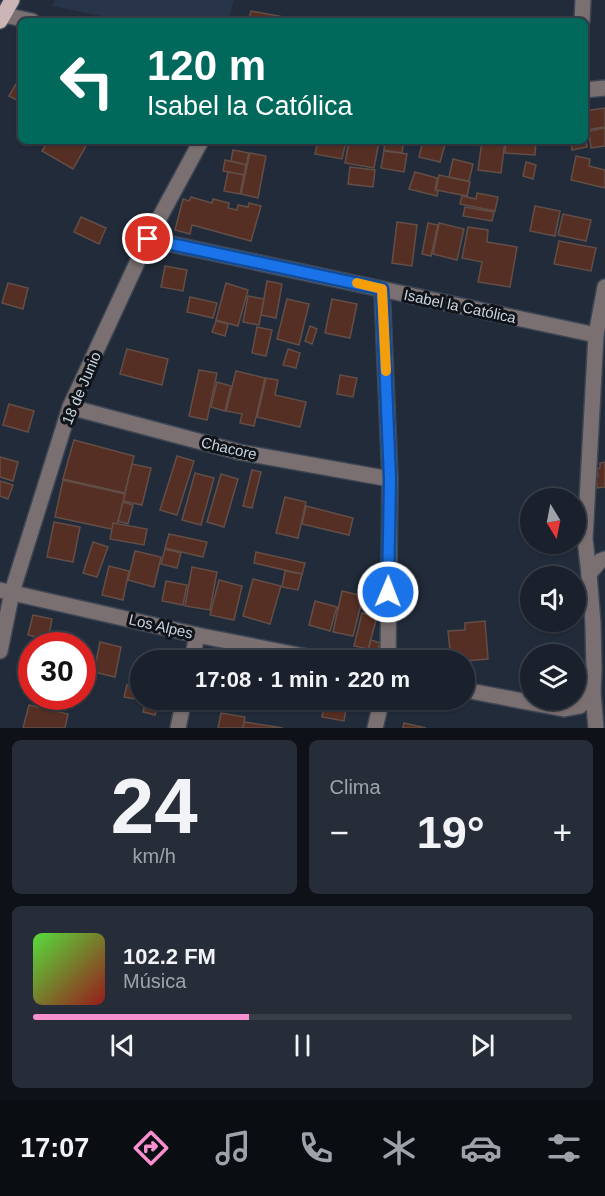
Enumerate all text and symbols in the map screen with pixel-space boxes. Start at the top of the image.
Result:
icon: left [48,42,126,120]
text: 120 m [147,42,266,89]
text: Isabel la Católica [147,91,353,121]
pin [122,213,173,264]
icon: arrive [131,222,164,255]
street label: Isabel la Católica [402,286,518,326]
street label: 18 de Junio [58,349,104,427]
street label: Chacore [199,433,259,463]
north arrow [520,488,586,554]
map controls [520,488,586,710]
position arrow [356,560,420,624]
button: sound [520,566,586,632]
street label: Los Alpes [127,610,195,642]
speed limit sign: 30 [18,632,96,710]
button: layers [520,644,586,710]
text: 17:08 · 1 min · 220 m [195,667,410,692]
text: 24 [111,762,198,850]
text: Clima [330,776,381,798]
text: 19° [417,807,485,858]
text: − [330,814,349,851]
text: + [553,814,572,851]
text: km/h [133,845,176,867]
text: 102.2 FM [123,944,216,969]
text: Música [123,970,186,992]
icon: previous [106,1029,139,1062]
icon: pause [286,1029,319,1062]
icon: next [466,1029,499,1062]
icon: directions [130,1127,172,1169]
icon: music [212,1127,254,1169]
icon: phone [295,1127,337,1169]
icon: climate [378,1127,420,1169]
icon: car [460,1127,502,1169]
icon: filters [543,1127,585,1169]
text: 17:07 [20,1133,89,1163]

